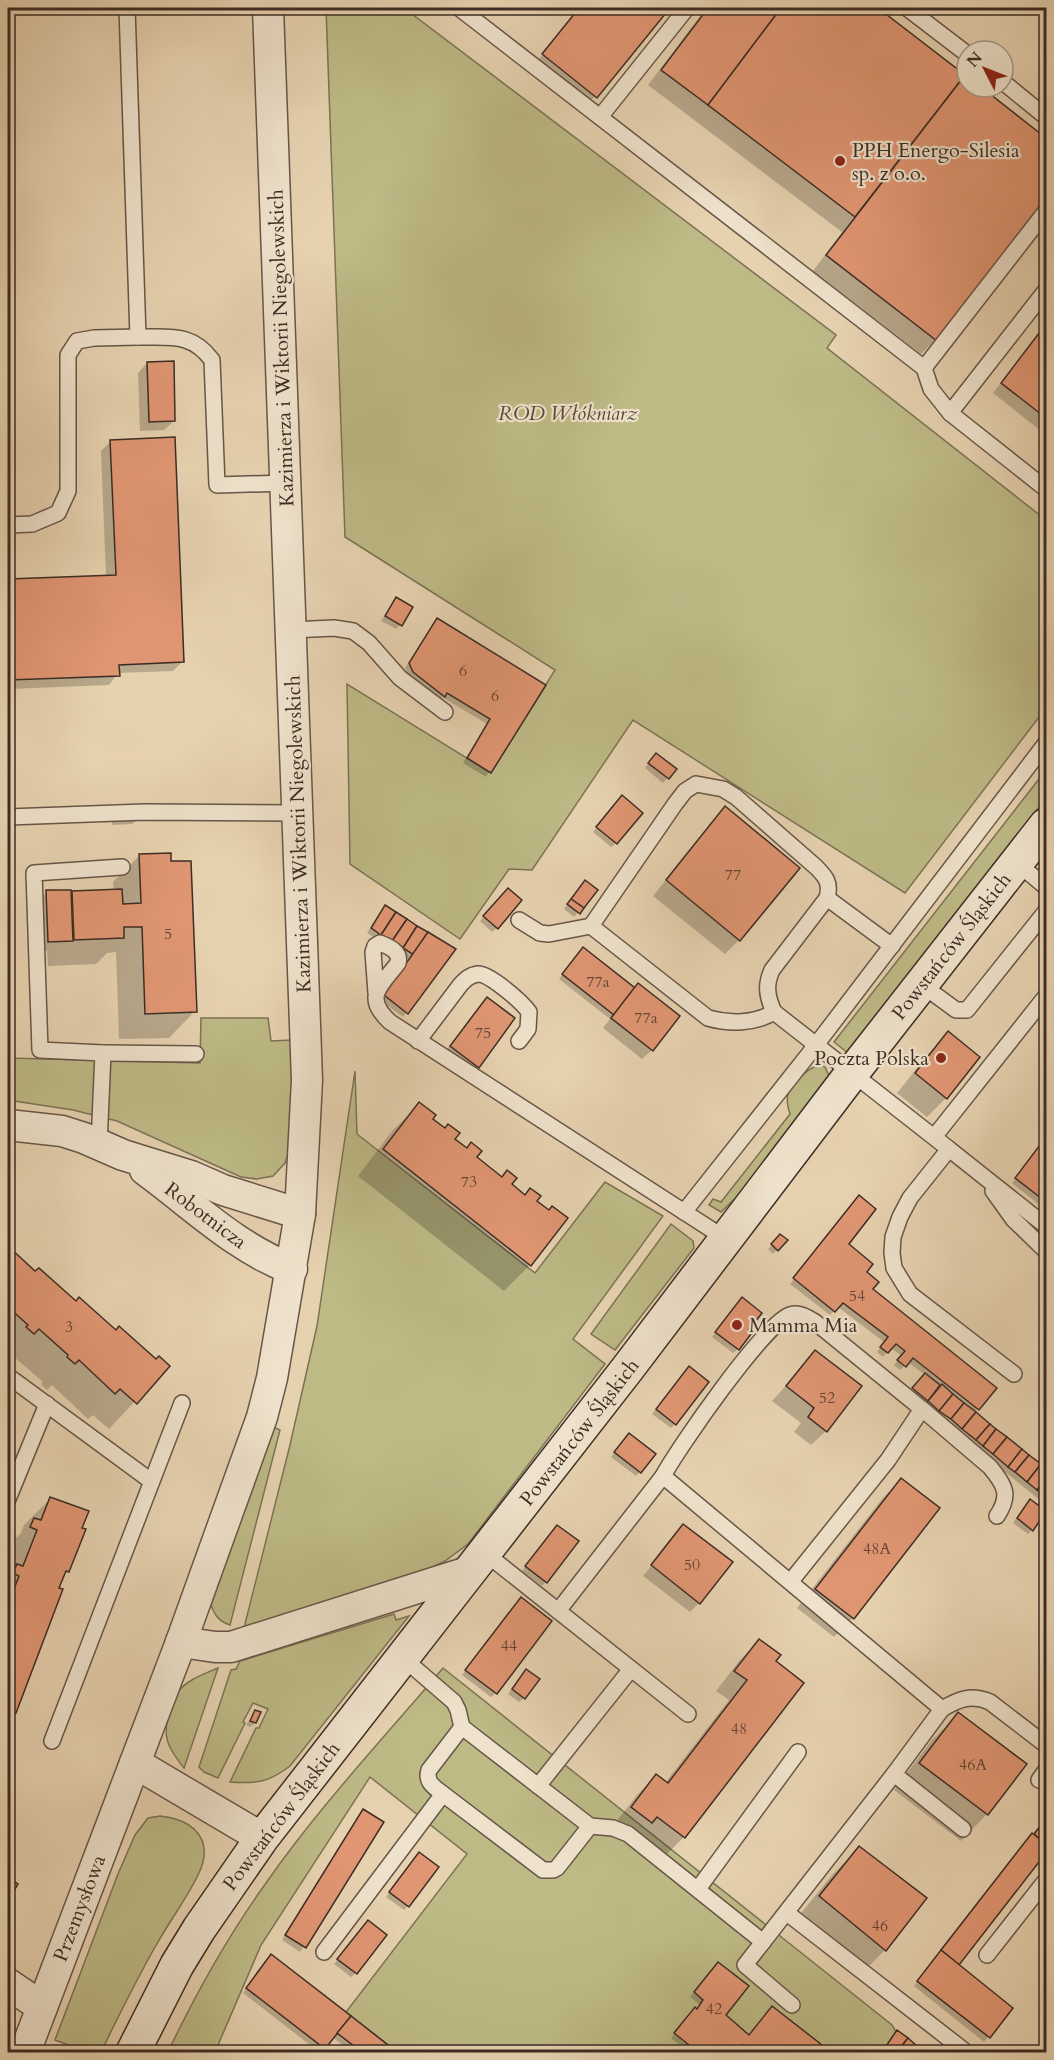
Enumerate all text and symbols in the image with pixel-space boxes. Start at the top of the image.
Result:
north arrow [955,39,1015,99]
text: N [962,47,987,72]
place label: PPH Energo-Silesia sp. z o.o. [852,137,1020,187]
marker: PPH Energo-Silesia sp. z o.o. [833,154,847,168]
street label: Kazimierza i Wiktorii Niegolewskich [262,189,301,507]
park label: ROD Włókniarz [498,400,639,427]
house number: 6 [459,660,467,682]
street label: Kazimierza i Wiktorii Niegolewskich [279,675,318,993]
house number: 6 [491,685,499,707]
house number: 77 [725,864,741,886]
street label: Powstańców Śląskich [885,867,1017,1025]
house number: 5 [164,923,172,945]
house number: 77a [586,971,610,993]
house number: 77a [634,1007,658,1029]
house number: 75 [475,1022,491,1044]
place label: Poczta Polska [814,1045,929,1072]
marker: Poczta Polska [934,1051,948,1065]
house number: 73 [461,1171,477,1193]
street label: Robotnicza [159,1176,253,1255]
house number: 54 [849,1285,865,1307]
place label: Mamma Mia [749,1312,858,1339]
house number: 3 [65,1316,73,1338]
marker: Mamma Mia [730,1318,744,1332]
street label: Powstańców Śląskich [513,1353,645,1511]
house number: 52 [819,1387,835,1409]
house number: 48A [863,1538,892,1560]
house number: 50 [684,1554,700,1576]
house number: 44 [501,1635,517,1657]
house number: 48 [731,1718,747,1740]
street label: Powstańców Śląskich [217,1736,346,1896]
house number: 46A [959,1754,988,1776]
street label: Przemysłowa [47,1851,112,1965]
house number: 46 [872,1915,888,1937]
house number: 42 [706,1998,722,2020]

